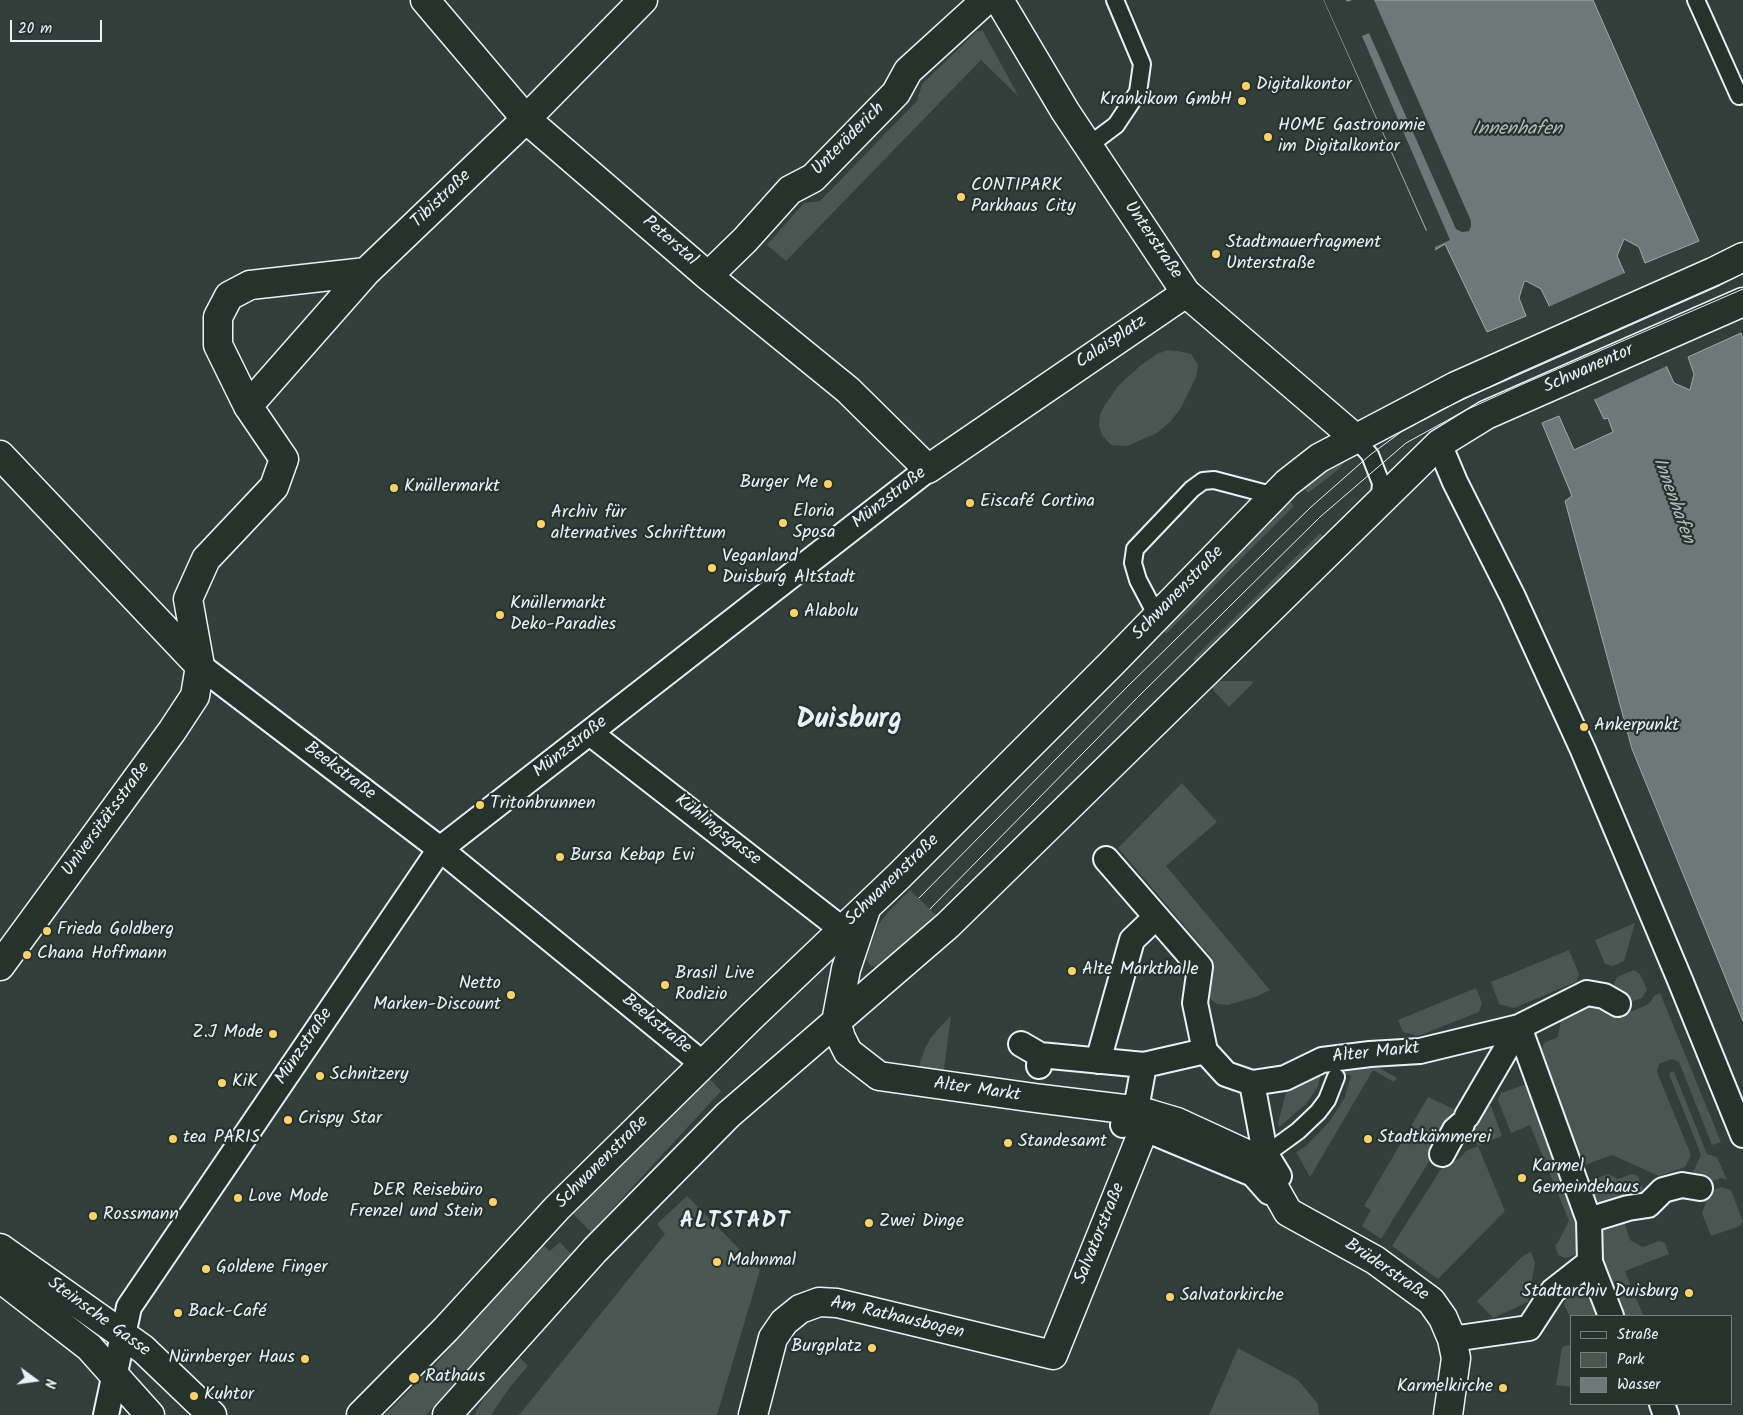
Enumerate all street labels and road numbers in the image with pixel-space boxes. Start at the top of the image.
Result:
street label: Unteröderich [808,99,890,181]
street label: Tibistraße [407,166,477,234]
street label: Unterstraße [1118,198,1186,284]
street label: Peterstal [637,212,701,272]
street label: Calaisplatz [1073,312,1151,374]
street label: Schwanentor [1541,341,1637,399]
street label: Münzstraße [849,463,931,535]
street label: Schwanenstraße [1129,542,1229,646]
street label: Münzstraße [530,712,612,784]
street label: Beekstraße [299,738,379,806]
street label: Universitätsstraße [58,759,156,881]
street label: Kühlingsgasse [669,791,765,871]
street label: Schwanenstraße [841,831,945,931]
street label: Beekstraße [617,990,695,1060]
street label: Münzstraße [271,1004,339,1090]
street label: Alter Markt [1331,1039,1421,1069]
street label: Alter Markt [932,1074,1022,1108]
street label: Schwanenstraße [552,1112,654,1214]
street label: Salvatorstraße [1071,1180,1131,1288]
street label: Brüderstraße [1340,1235,1432,1307]
street label: Steinsche Gasse [42,1273,154,1363]
street label: Am Rathausbogen [828,1293,966,1345]

